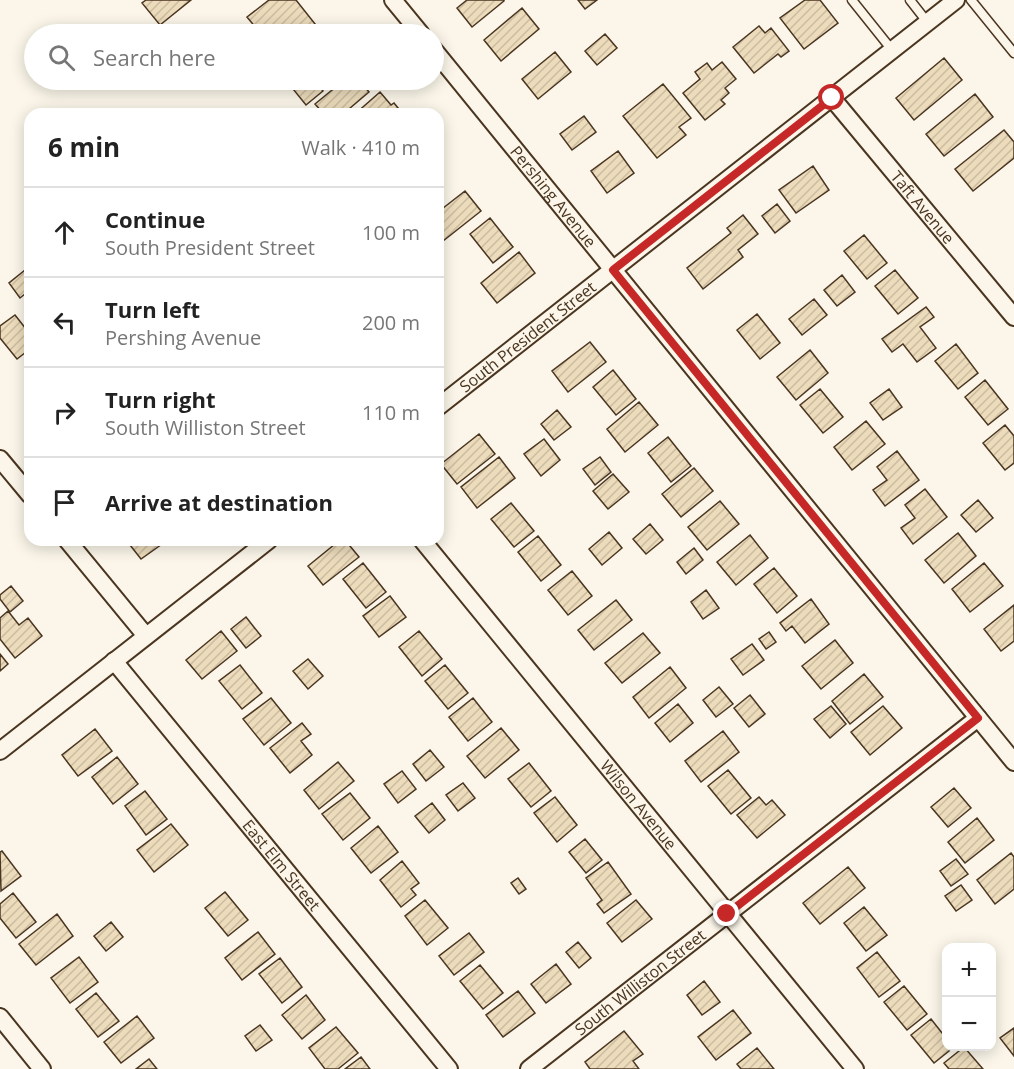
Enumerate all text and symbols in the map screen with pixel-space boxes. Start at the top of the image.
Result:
search box [24,24,444,90]
icon: search [45,41,78,74]
text: Search here [93,42,216,72]
route start [818,84,844,110]
text: 6 min [48,129,120,165]
text: Walk · 410 m [301,134,420,161]
street label: Pershing Avenue [505,141,601,252]
street label: Taft Avenue [886,166,960,248]
text: Continue [105,204,205,234]
icon: ahead [48,216,81,249]
text: 100 m [362,219,420,246]
text: South President Street [105,234,315,261]
street label: South President Street [455,276,601,397]
text: Turn left [105,294,200,324]
icon: left [48,306,81,339]
text: 200 m [362,309,420,336]
text: Pershing Avenue [105,324,261,351]
text: Turn right [105,384,216,414]
icon: right [48,396,81,429]
text: 110 m [362,399,420,426]
text: South Williston Street [105,414,306,441]
icon: arrive [48,486,81,519]
text: Arrive at destination [105,487,333,517]
street label: Wilson Avenue [595,755,682,854]
street label: East Elm Street [238,815,326,915]
route end [713,900,739,926]
street label: South Williston Street [570,924,710,1040]
map controls [942,943,996,1051]
button: + [942,943,996,997]
button: − [942,997,996,1051]

